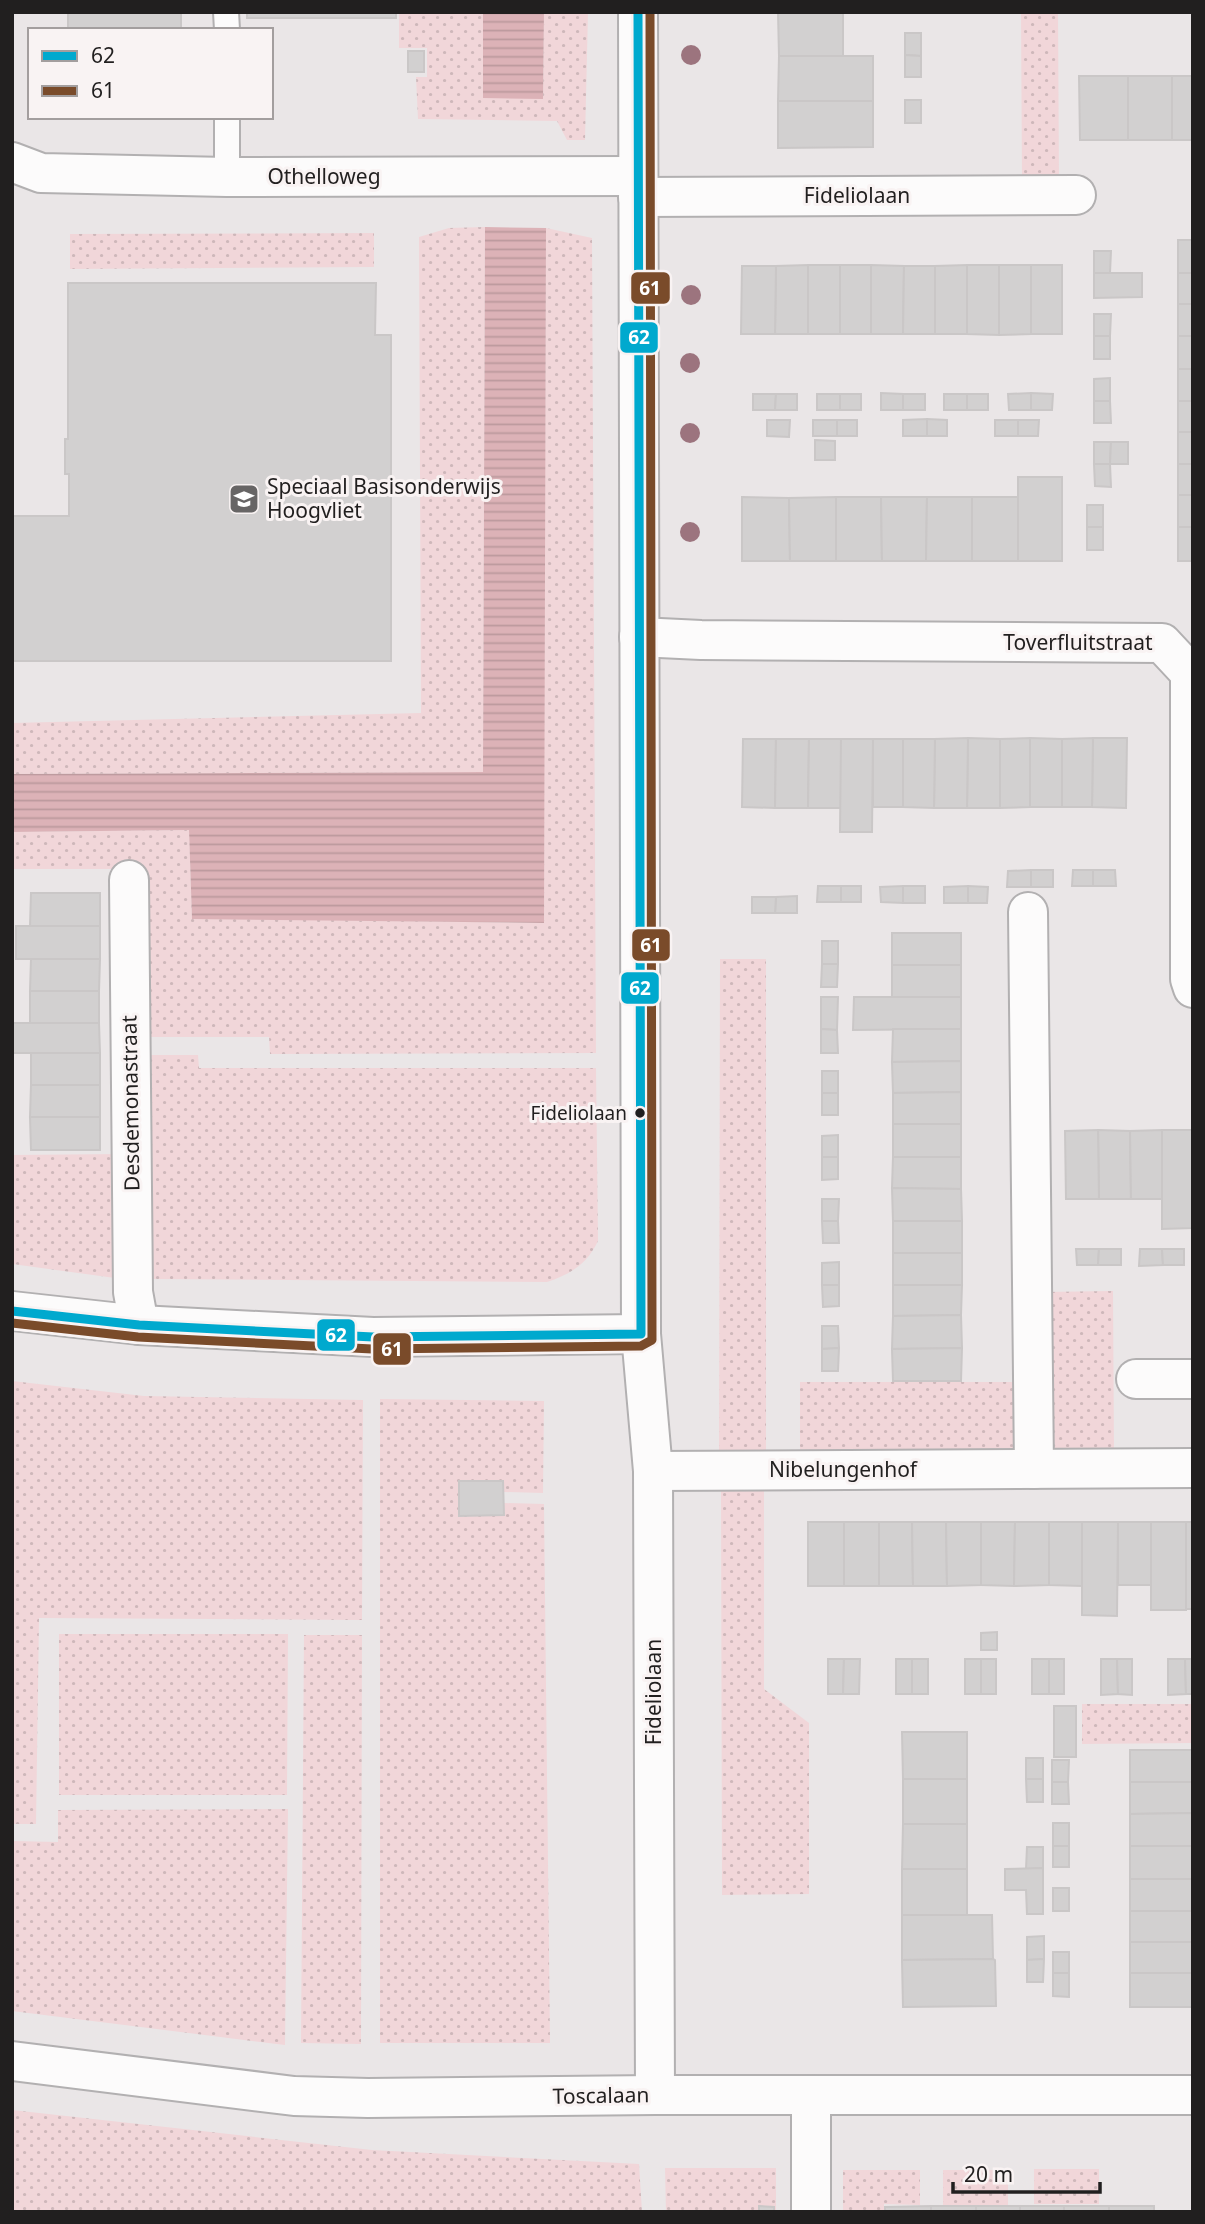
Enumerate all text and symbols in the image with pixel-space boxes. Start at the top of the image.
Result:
legend [28,28,273,119]
text: 62 [91,41,115,69]
text: 61 [91,76,115,104]
street label: Othelloweg [267,162,381,190]
street label: Fideliolaan [804,181,910,209]
line badge: 61 [630,271,671,305]
text: 61 [639,275,661,301]
line badge: 62 [619,321,659,354]
text: 62 [628,324,650,350]
place label: Speciaal Basisonderwijs Hoogvliet [267,472,501,524]
school or university icon: Speciaal Basisonderwijs Hoogvliet [227,482,261,516]
street label: Toverfluitstraat [1003,628,1153,656]
line badge: 61 [631,928,671,962]
text: 61 [640,932,662,958]
line badge: 62 [620,971,660,1005]
text: 62 [629,975,651,1001]
street label: Desdemonastraat [114,1014,146,1191]
place label: Fideliolaan [531,1100,627,1126]
marker: Fideliolaan [633,1106,647,1120]
line badge: 62 [316,1318,356,1352]
text: 62 [325,1322,347,1348]
line badge: 61 [372,1332,412,1366]
text: 61 [381,1336,403,1362]
street label: Nibelungenhof [769,1455,919,1483]
street label: Fideliolaan [639,1639,667,1745]
street label: Toscalaan [552,2080,650,2110]
scale bar [953,2150,1100,2194]
text: 20 m [964,2160,1013,2188]

